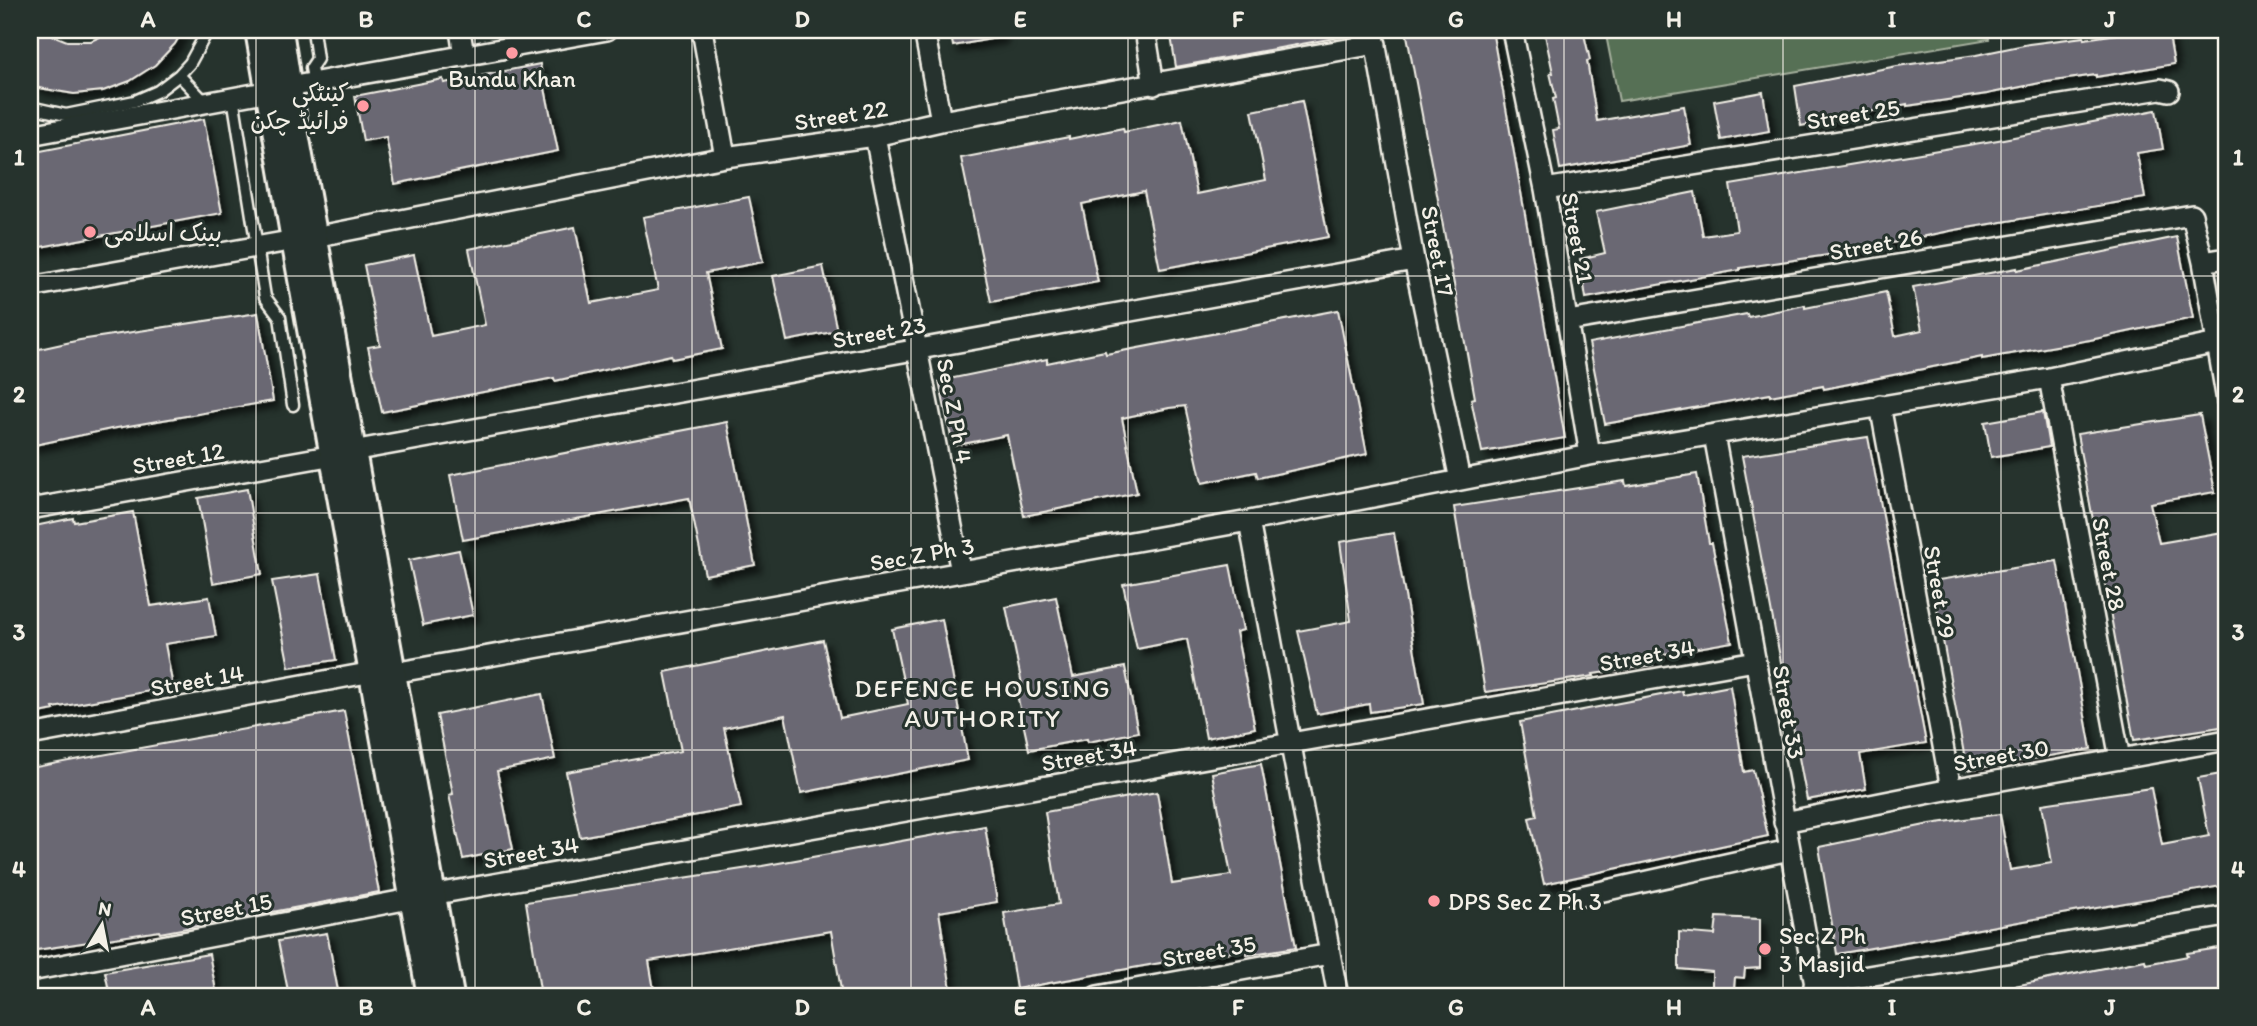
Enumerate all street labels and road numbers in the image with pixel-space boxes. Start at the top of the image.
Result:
street label: Street 25 [1804,92,1902,136]
street label: Street 22 [792,93,890,137]
street label: Street 21 [1556,190,1600,286]
street label: Street 17 [1415,203,1461,299]
street label: Street 26 [1827,222,1925,266]
street label: Street 23 [830,310,928,354]
street label: Sec Z Ph 4 [931,356,979,466]
street label: Street 12 [130,436,226,480]
street label: Street 28 [2086,515,2132,613]
street label: Sec Z Ph 3 [868,531,976,577]
street label: Street 29 [1918,543,1962,641]
street label: Street 34 [1597,632,1697,678]
street label: Street 14 [148,658,246,702]
street label: Street 33 [1766,663,1812,761]
street label: Street 34 [1039,732,1139,778]
street label: Street 30 [1951,732,2051,778]
street label: Street 34 [481,829,581,875]
street label: Street 15 [178,886,274,932]
street label: Street 35 [1160,929,1258,973]

